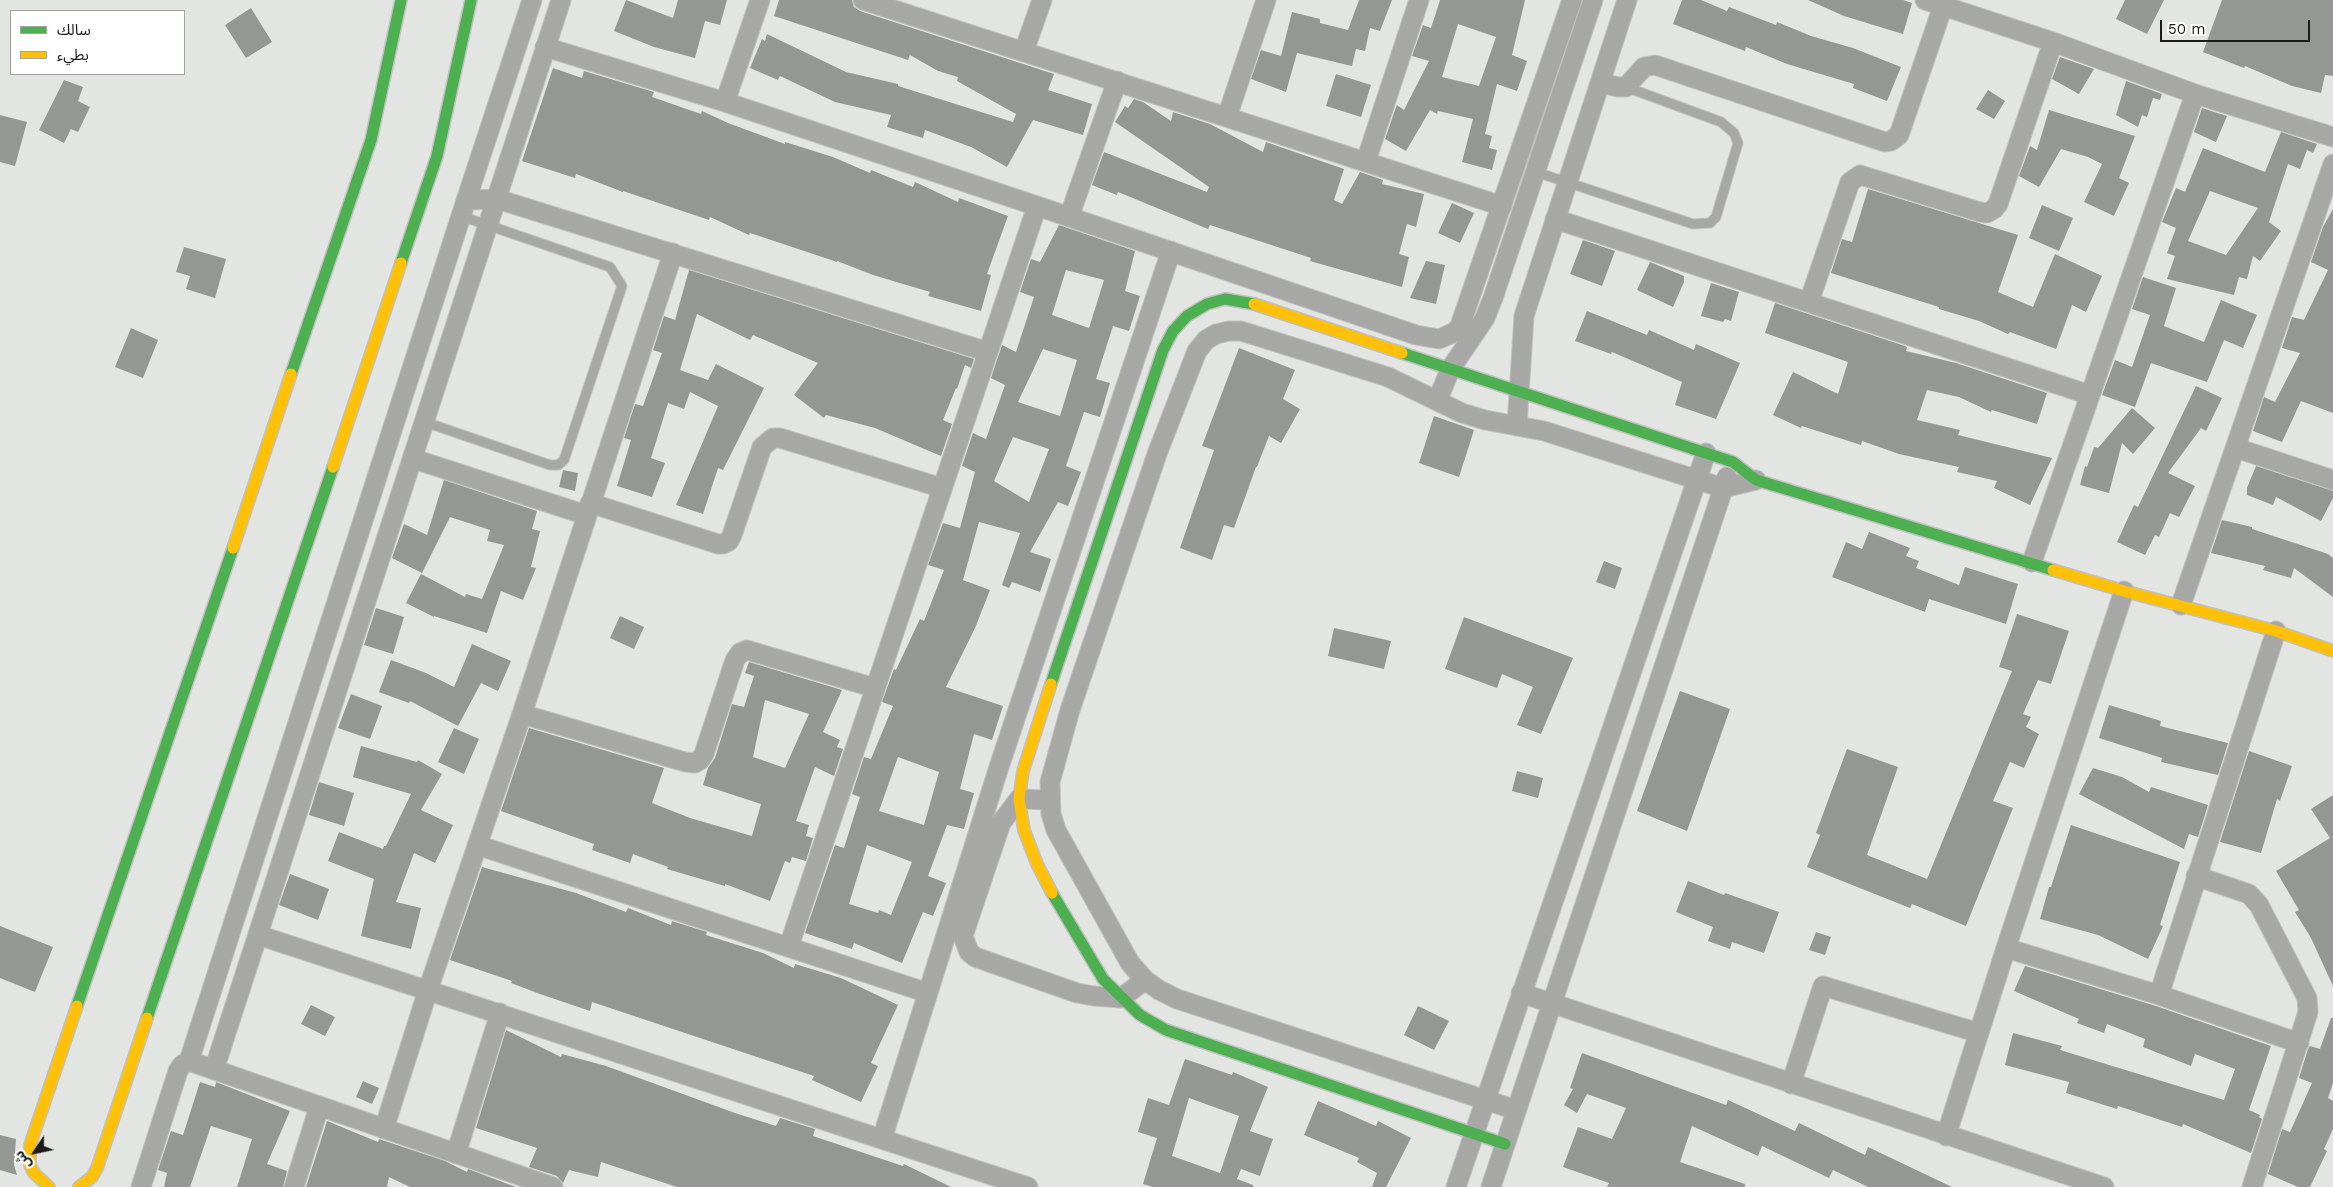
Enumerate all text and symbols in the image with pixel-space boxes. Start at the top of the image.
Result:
legend [10,10,185,75]
scale bar [2163,10,2313,42]
text: 50 m [2168,20,2205,38]
text: سالك [57,21,91,39]
text: بطيء [57,46,89,64]
north arrow [10,1127,60,1177]
text: ش [11,1148,35,1173]

